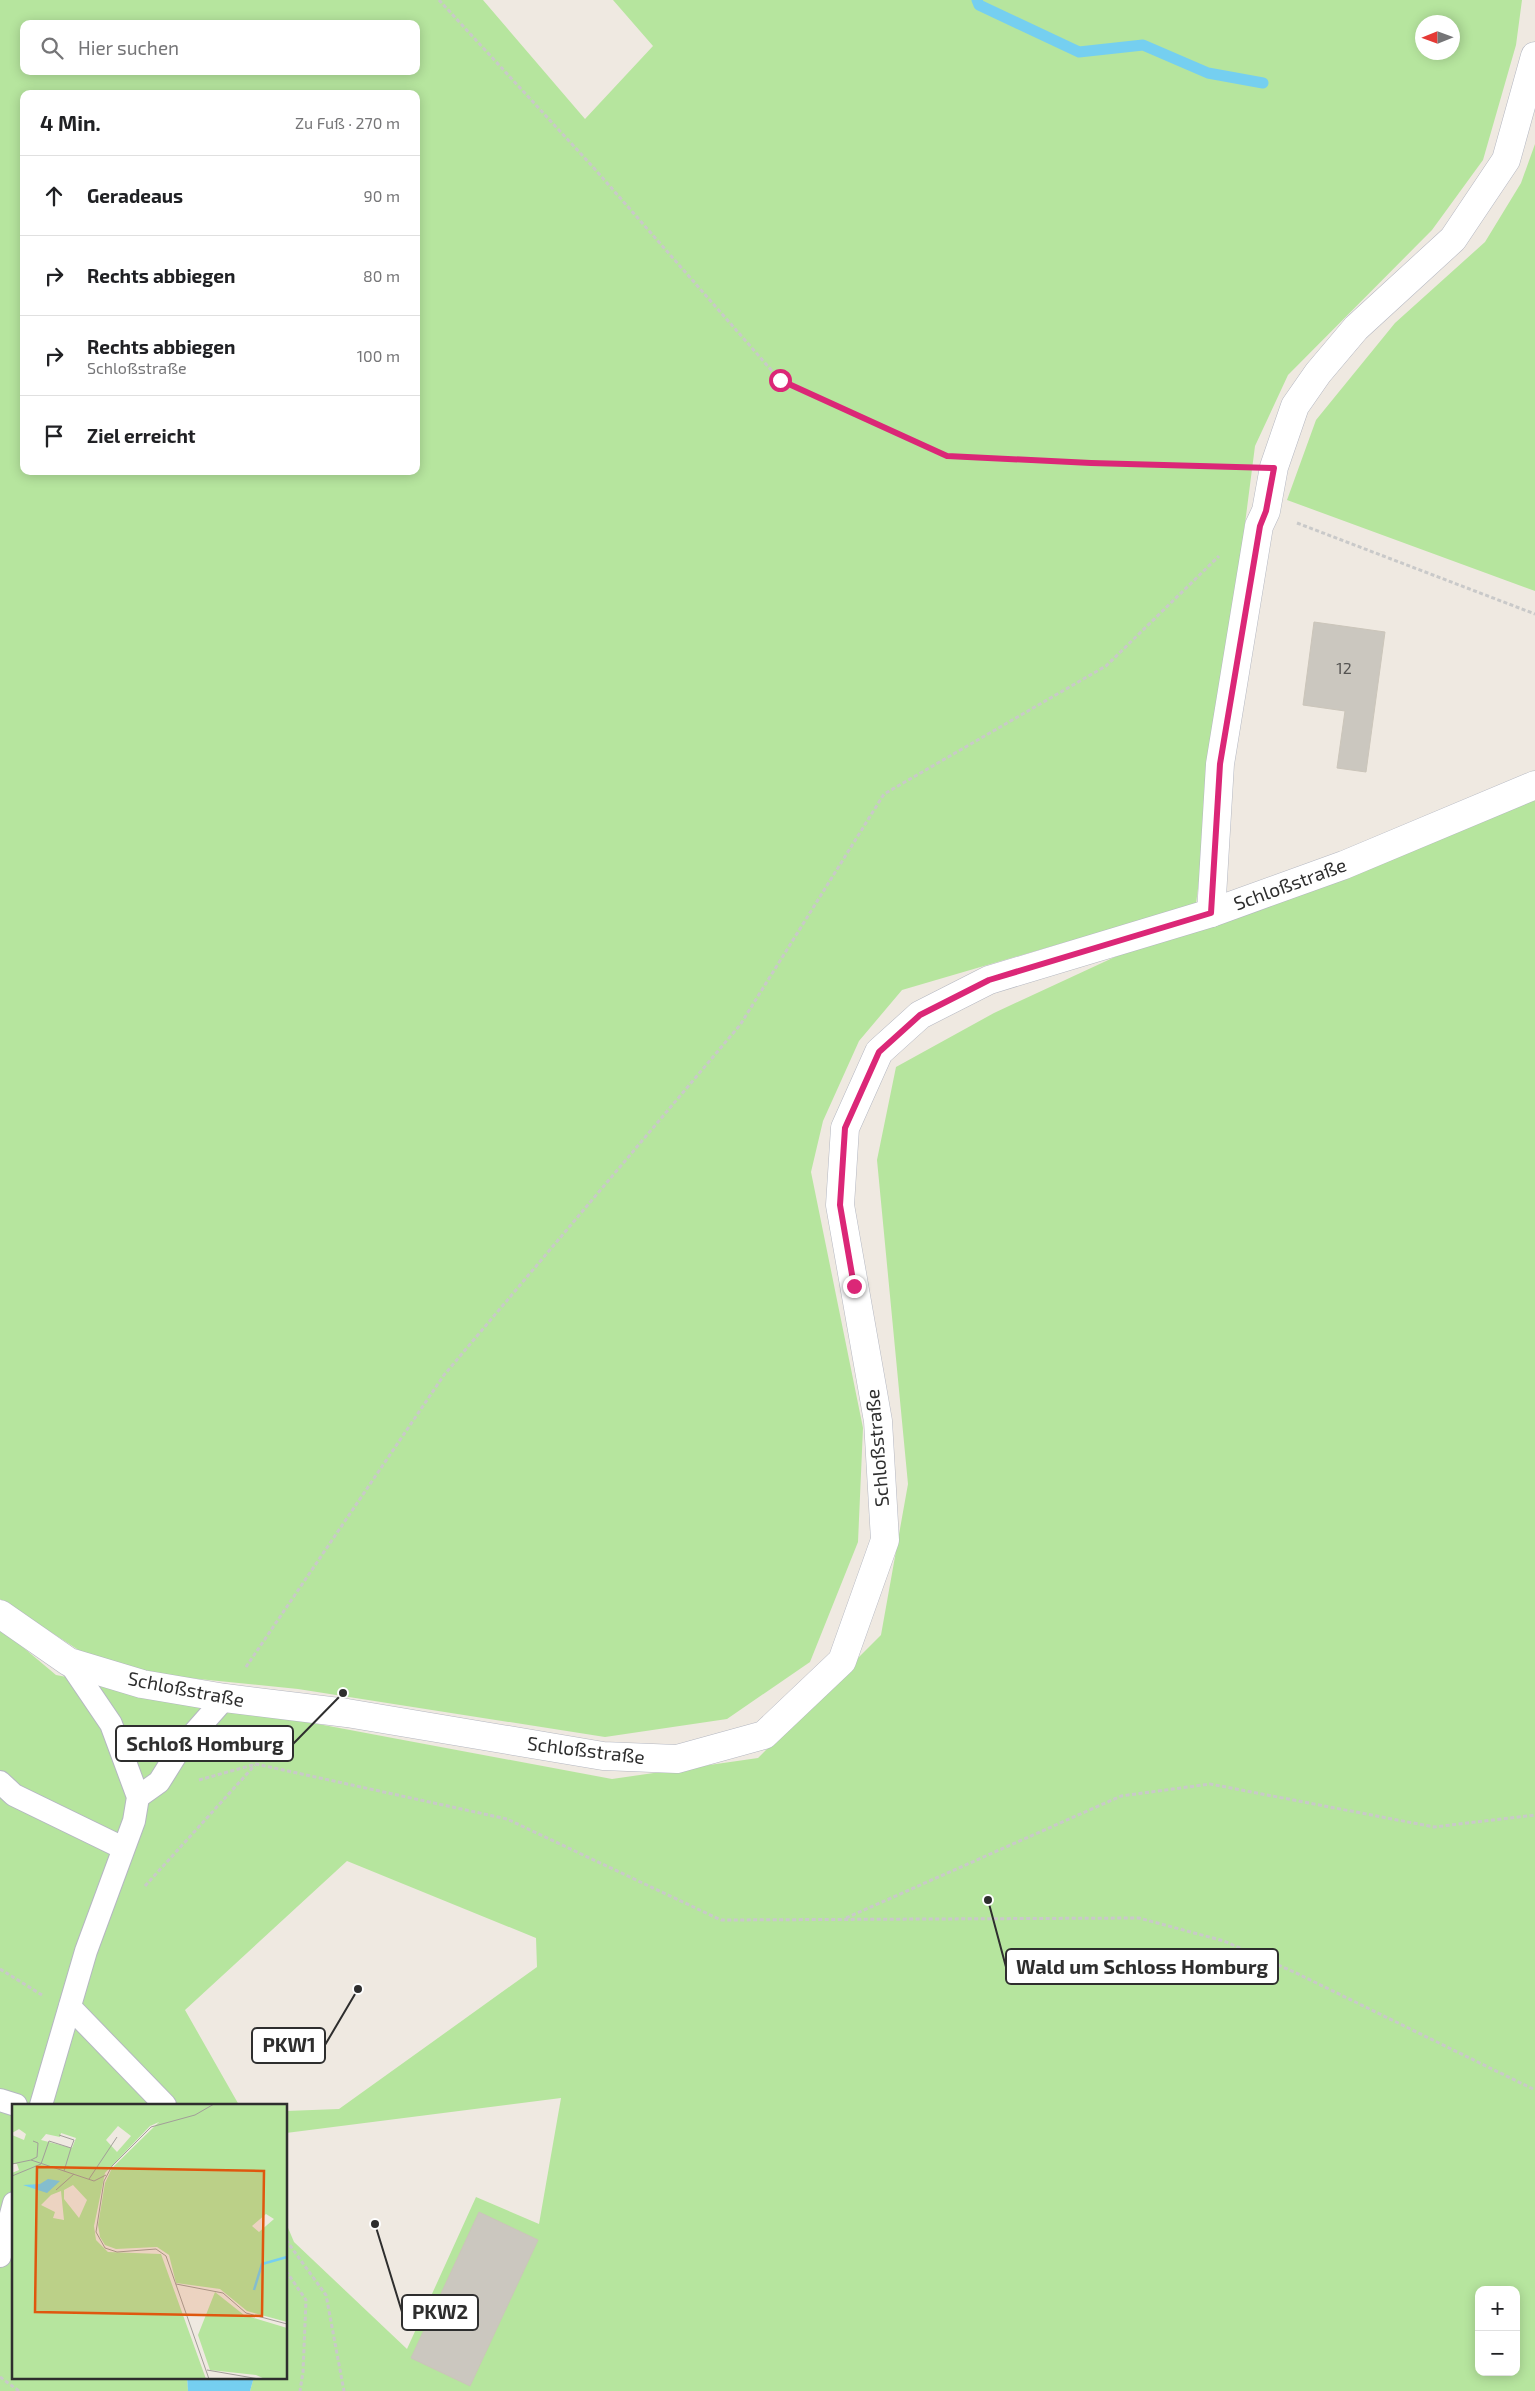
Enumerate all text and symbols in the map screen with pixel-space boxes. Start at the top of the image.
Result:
north arrow [1415,15,1460,60]
search box [20,20,420,75]
icon: search [38,34,66,62]
text: Hier suchen [78,36,179,59]
text: 4 Min. [40,110,101,135]
text: Zu Fuß · 270 m [295,113,400,132]
icon: ahead [40,182,68,210]
text: Geradeaus [87,184,183,207]
text: 90 m [364,186,400,205]
icon: right [40,262,68,290]
text: Rechts abbiegen [87,264,235,287]
text: 80 m [363,266,400,285]
text: Rechts abbiegen [87,335,235,358]
icon: right [40,342,68,370]
text: 100 m [357,346,400,365]
text: Schloßstraße [87,358,187,377]
route start [769,369,792,392]
icon: arrive [40,422,68,450]
text: Ziel erreicht [87,424,196,447]
house number: 12 [1336,658,1352,677]
street label: Schloßstraße [1230,853,1349,915]
route end [843,1275,866,1298]
street label: Schloßstraße [860,1388,893,1508]
street label: Schloßstraße [126,1666,246,1711]
callout: Schloß Homburg [116,1726,293,1761]
text: Schloß Homburg [126,1731,284,1755]
street label: Schloßstraße [526,1731,646,1768]
callout: Wald um Schloss Homburg [1006,1949,1278,1984]
text: Wald um Schloss Homburg [1016,1954,1268,1978]
callout: PKW1 [252,2028,325,2063]
text: PKW1 [262,2032,316,2056]
inset map [12,2104,288,2378]
map controls [1475,2286,1520,2376]
button: + [1475,2286,1520,2331]
callout: PKW2 [402,2295,478,2330]
text: PKW2 [412,2299,468,2323]
button: − [1475,2331,1520,2376]

